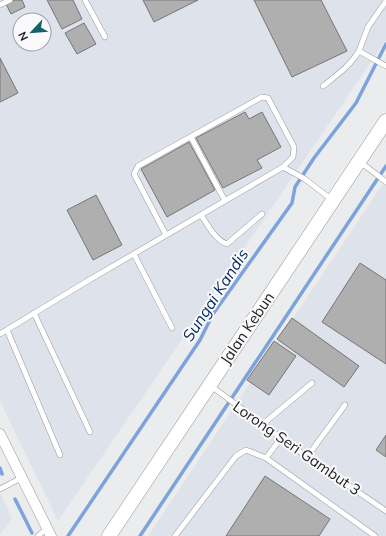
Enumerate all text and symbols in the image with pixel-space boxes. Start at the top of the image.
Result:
north arrow [12,12,52,52]
text: N [15,30,31,43]
water label: Sungai Kandis [178,245,252,345]
street label: Jalan Kebun [216,288,278,368]
street label: Lorong Seri Gambut 3 [229,397,365,499]

